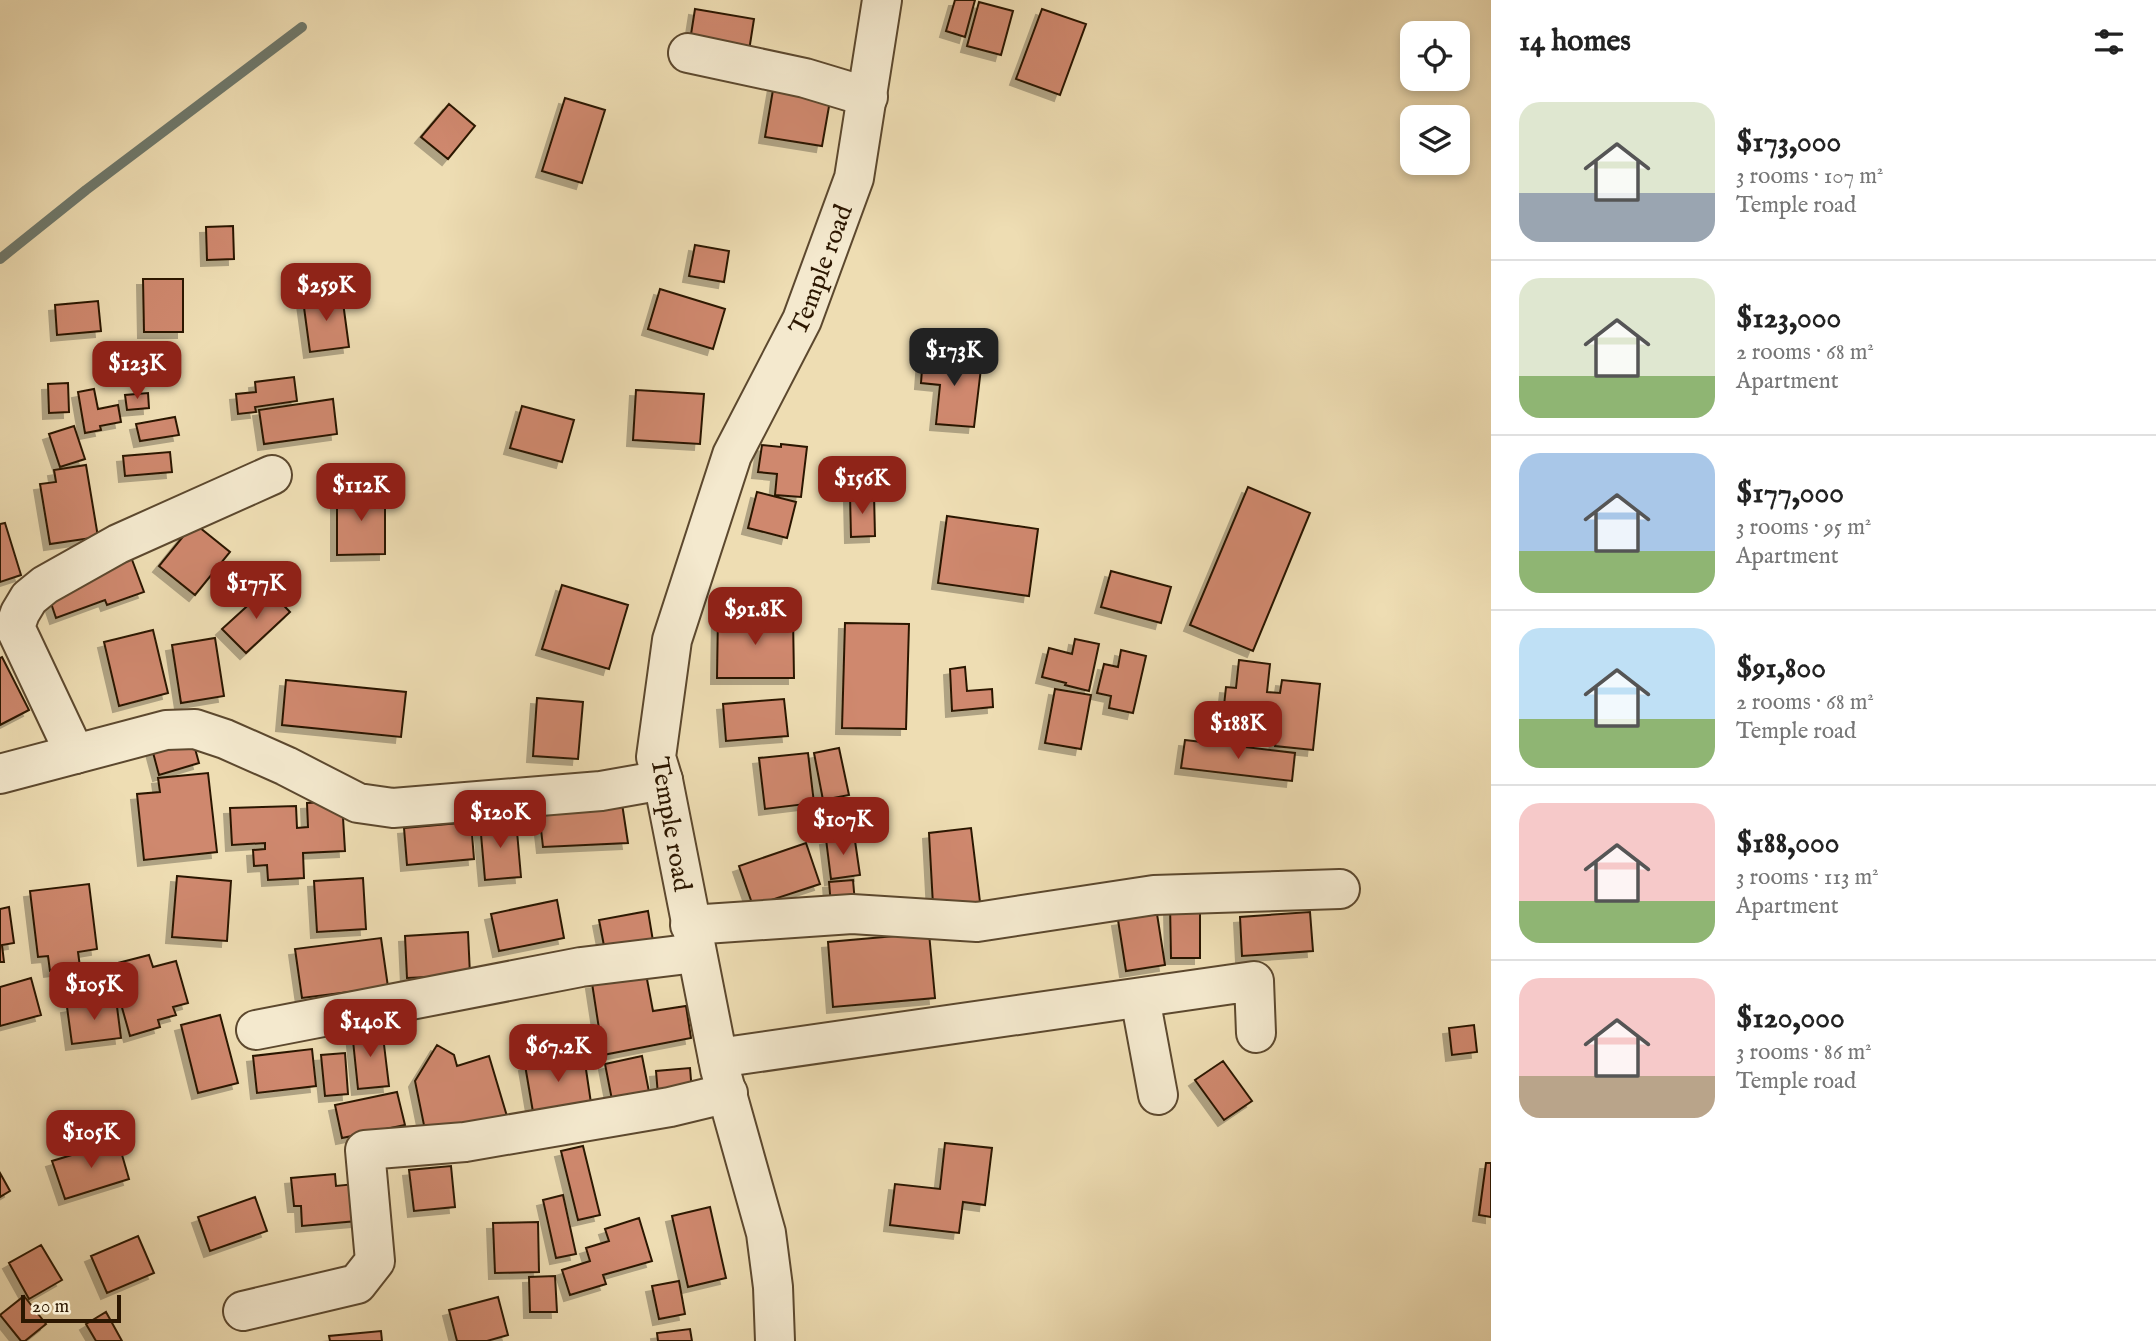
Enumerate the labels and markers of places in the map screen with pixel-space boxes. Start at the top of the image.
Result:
pin: $259K [277,264,375,323]
pin: $173K [905,328,1003,388]
pin: $123K [88,342,186,401]
pin: $156K [813,456,911,516]
pin: $112K [312,463,410,523]
pin: $177K [207,562,305,621]
pin: $91.8K [698,588,812,647]
pin: $188K [1189,702,1287,761]
pin: $120K [451,790,549,850]
pin: $107K [794,798,892,857]
pin: $105K [45,962,143,1022]
pin: $140K [321,1000,419,1059]
pin: $67.2K [501,1024,615,1084]
pin: $105K [42,1110,140,1170]

